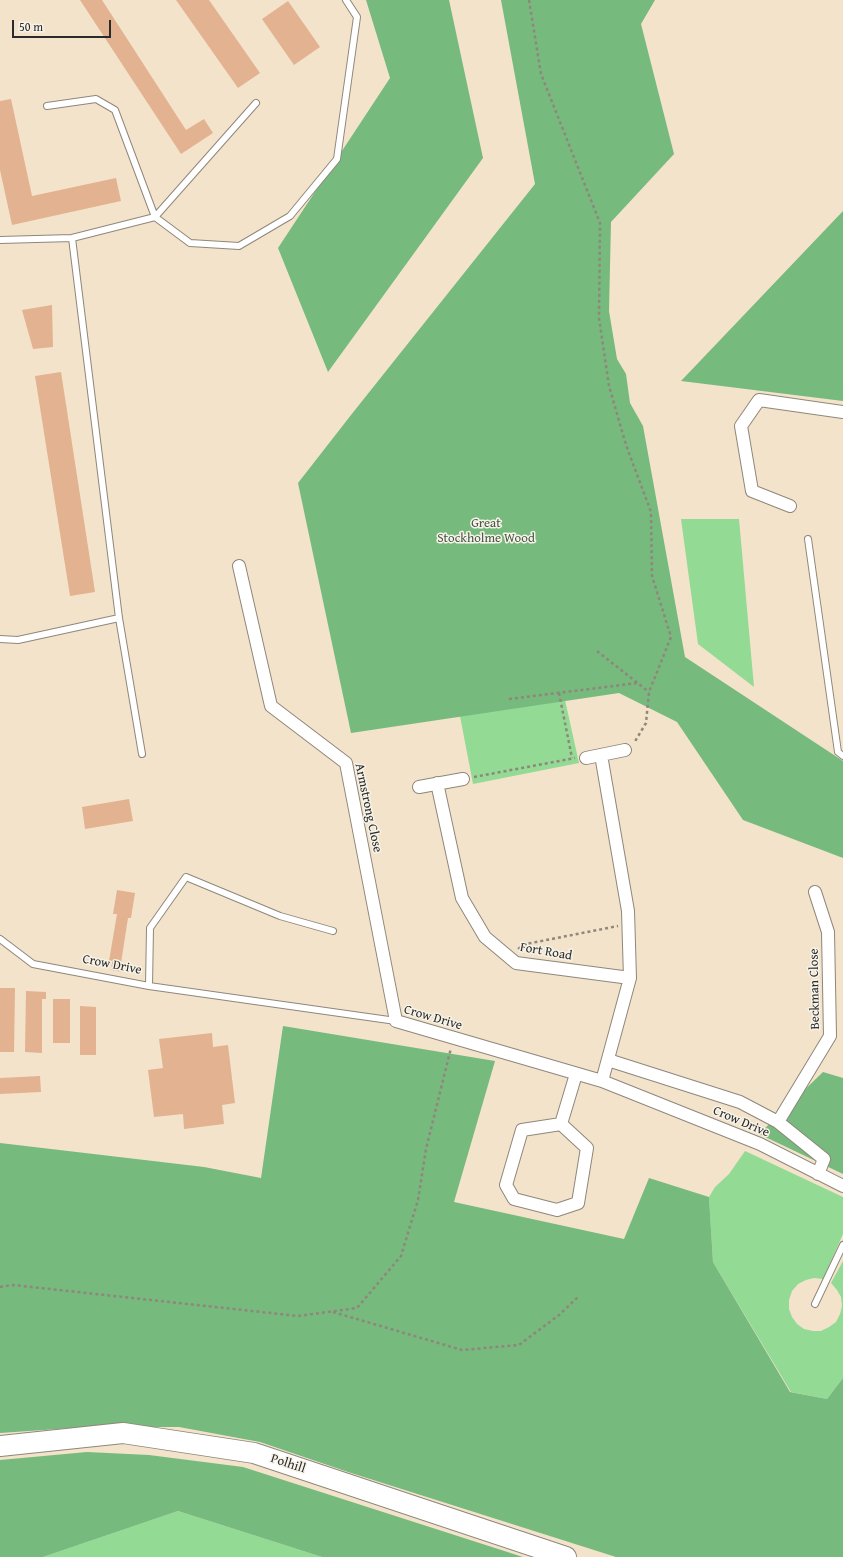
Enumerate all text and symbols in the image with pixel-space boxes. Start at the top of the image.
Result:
scale bar [14,12,113,38]
text: 50 m [19,18,43,35]
park label: Great Stockholme Wood [437,516,535,547]
street label: Armstrong Close [351,762,385,854]
street label: Fort Road [519,940,573,964]
street label: Beckman Close [806,948,824,1030]
street label: Crow Drive [81,952,143,978]
street label: Crow Drive [402,1002,464,1034]
street label: Crow Drive [710,1103,772,1141]
street label: Polhill [269,1451,307,1477]

